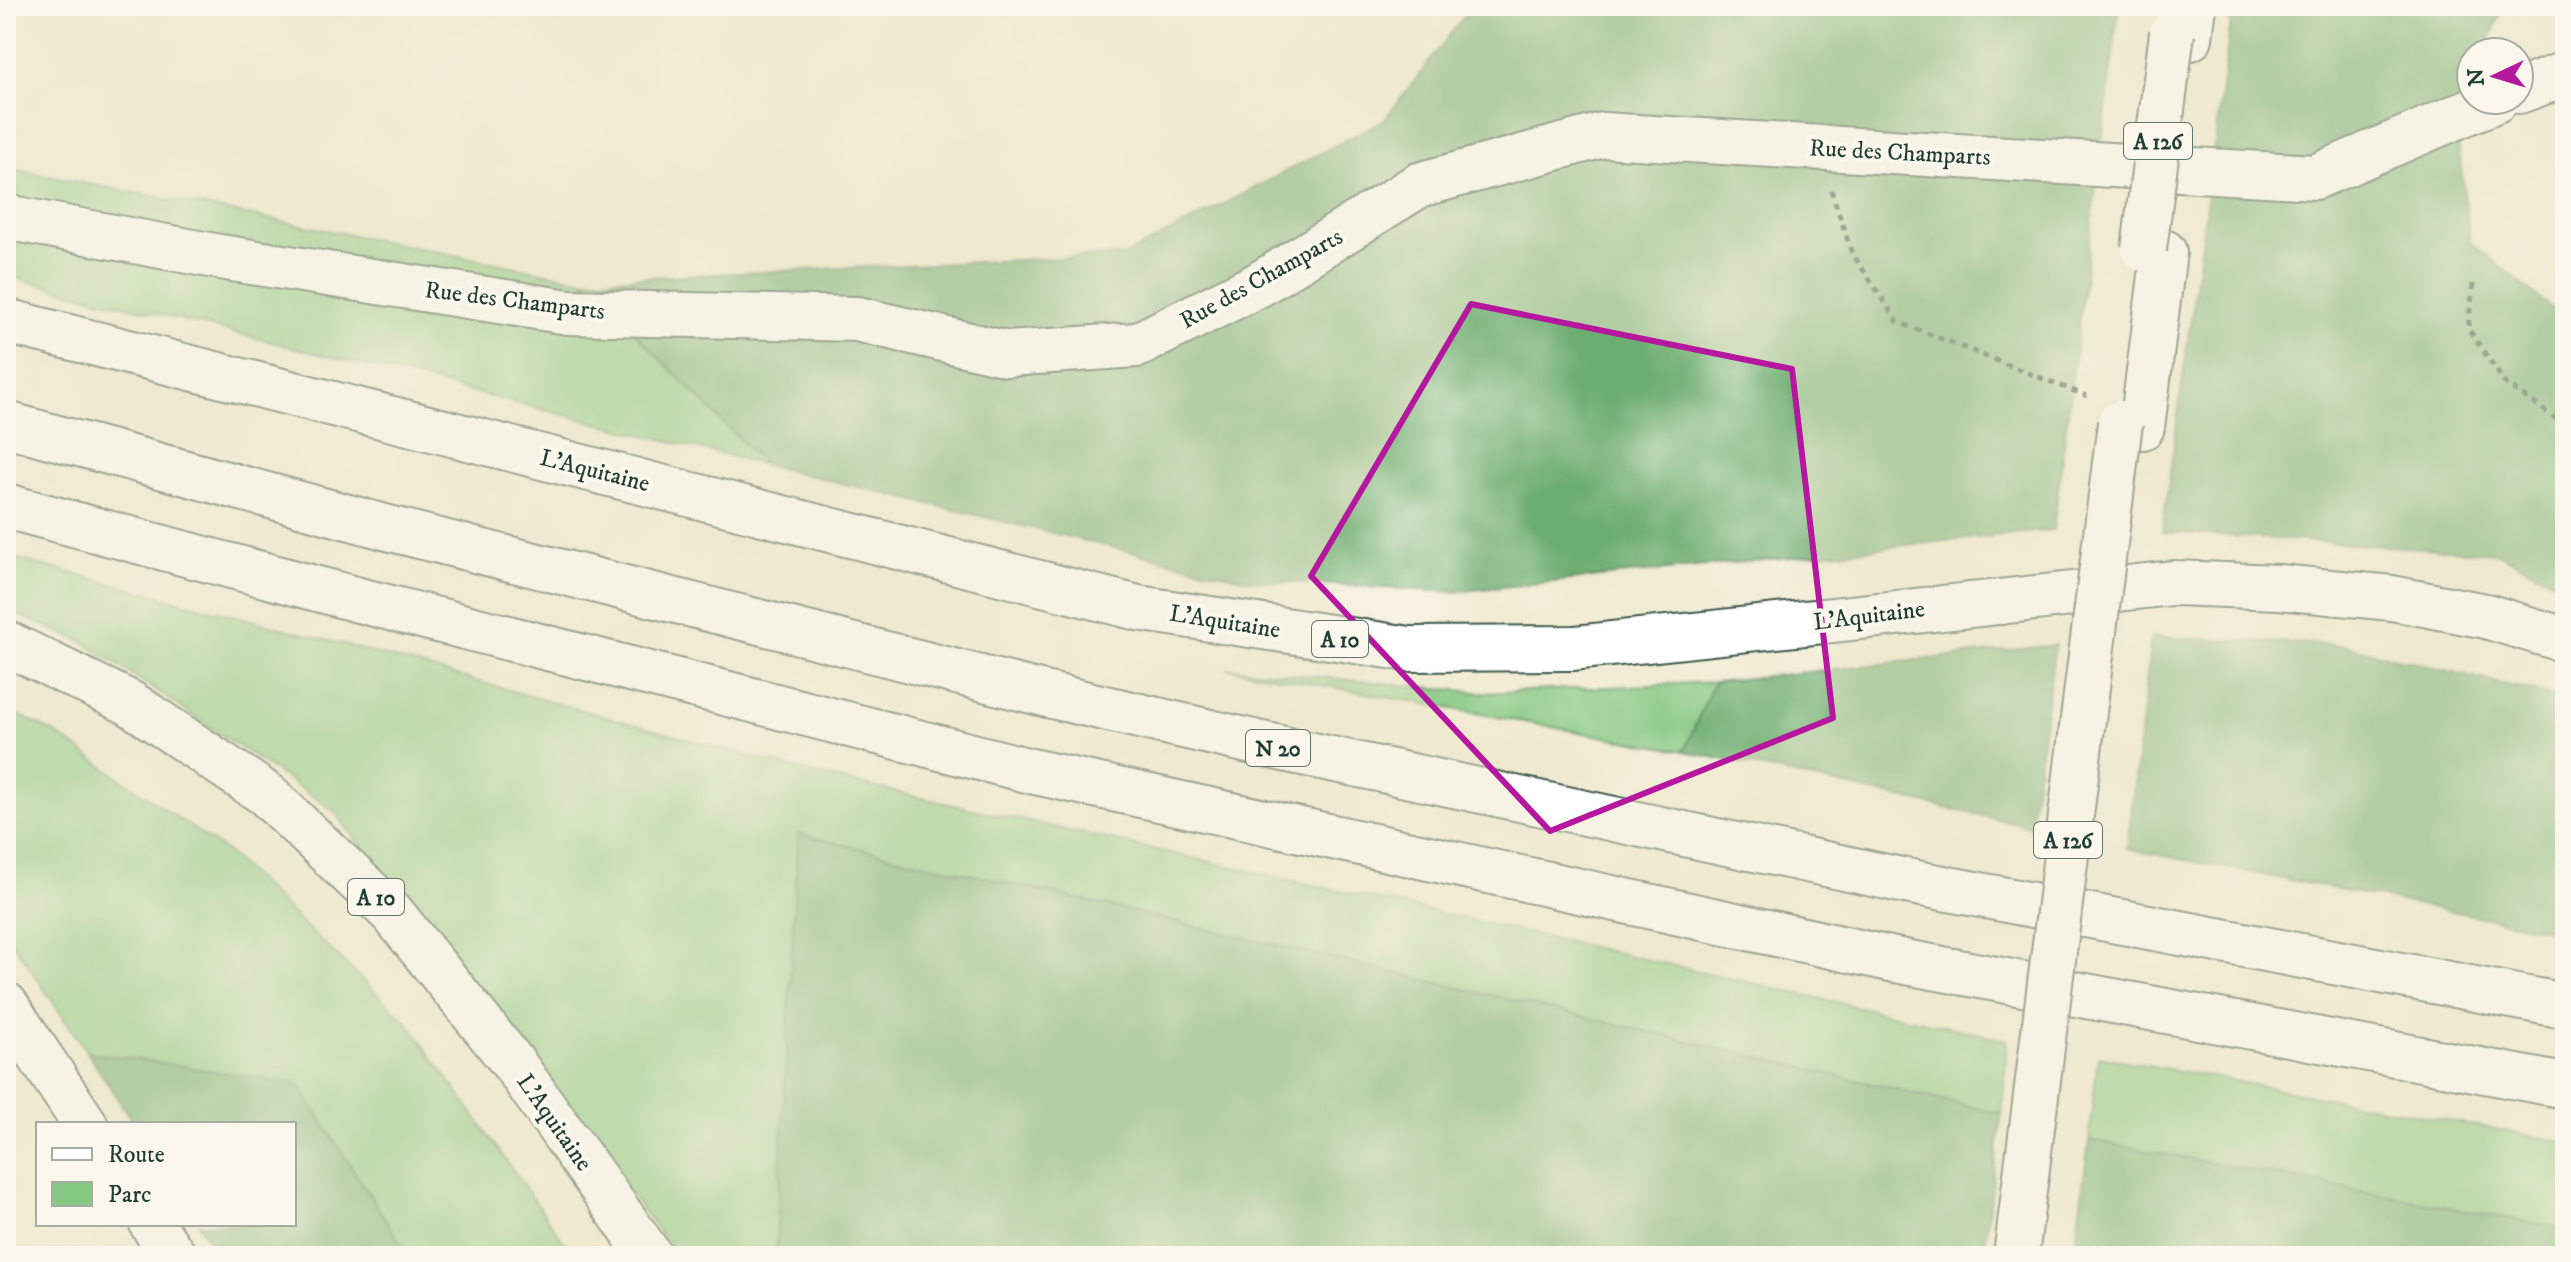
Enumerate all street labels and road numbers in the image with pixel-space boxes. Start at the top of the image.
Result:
road number: A 126 [2124,123,2192,159]
street label: Rue des Champarts [1809,133,1991,173]
street label: Rue des Champarts [1175,222,1348,336]
street label: Rue des Champarts [423,275,607,327]
street label: L'Aquitaine [537,443,653,499]
street label: L'Aquitaine [1812,594,1927,638]
street label: L'Aquitaine [1167,598,1283,646]
road number: A 10 [1312,621,1368,657]
road number: N 20 [1246,730,1310,766]
road number: A 126 [2034,822,2102,858]
road number: A 10 [348,879,404,915]
street label: L'Aquitaine [510,1068,599,1177]

